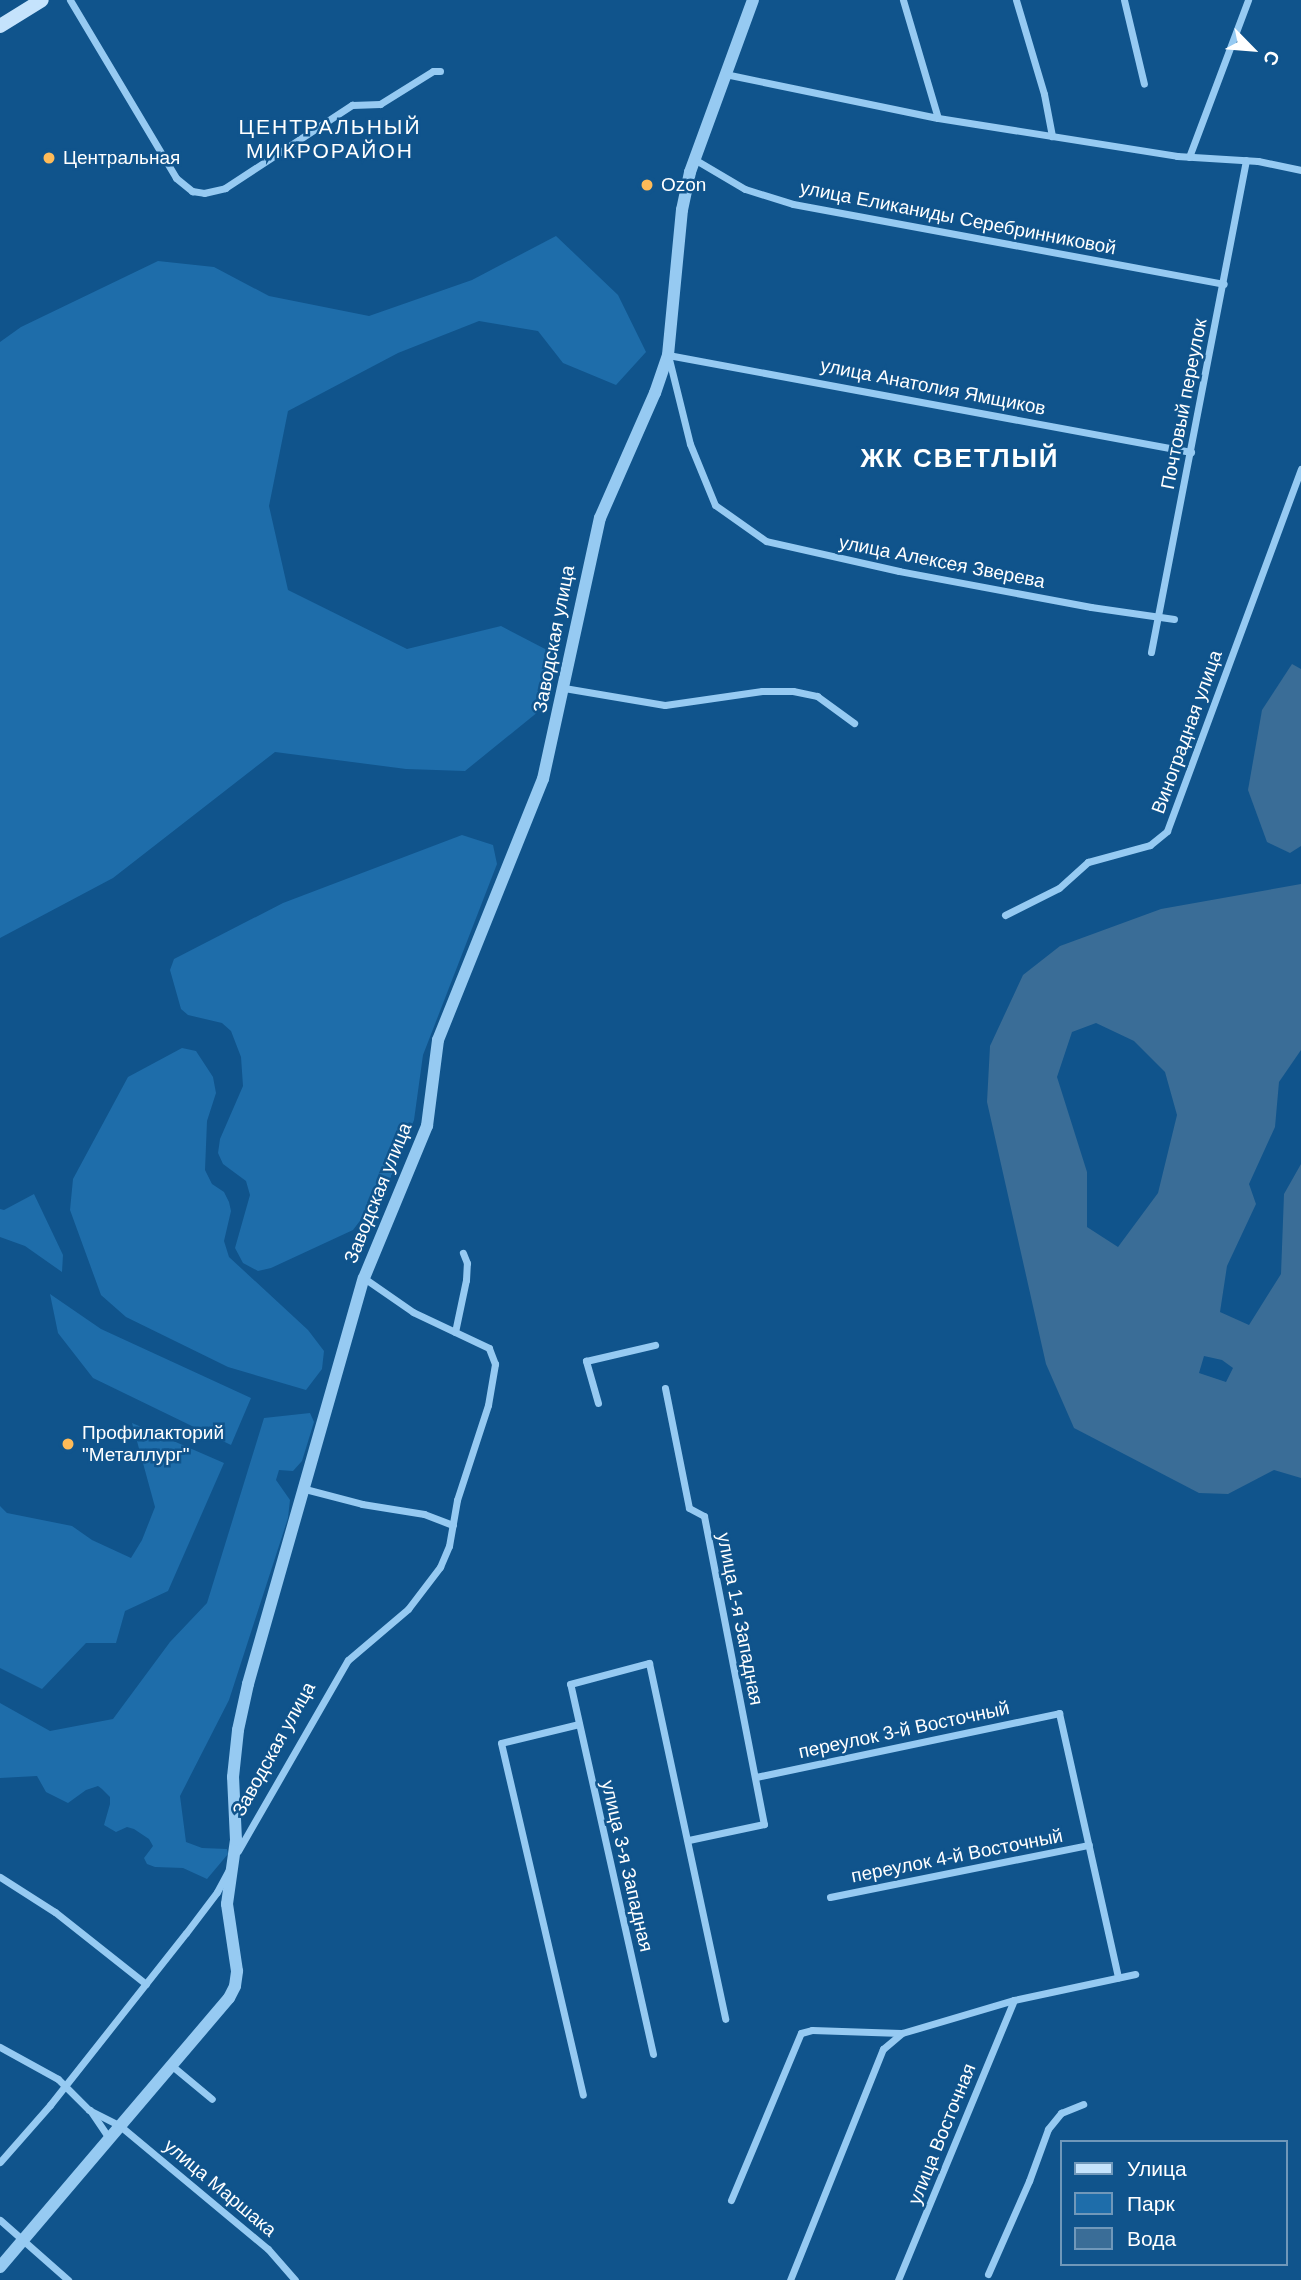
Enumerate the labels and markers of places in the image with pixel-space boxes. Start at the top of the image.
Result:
place label: Центральная [63,147,180,169]
marker: Центральная [41,150,57,166]
place label: Ozon [661,174,706,196]
marker: Ozon [639,177,655,193]
place label: Профилакторий "Металлург" [82,1422,224,1466]
marker: Профилакторий "Металлург" [60,1436,76,1452]

